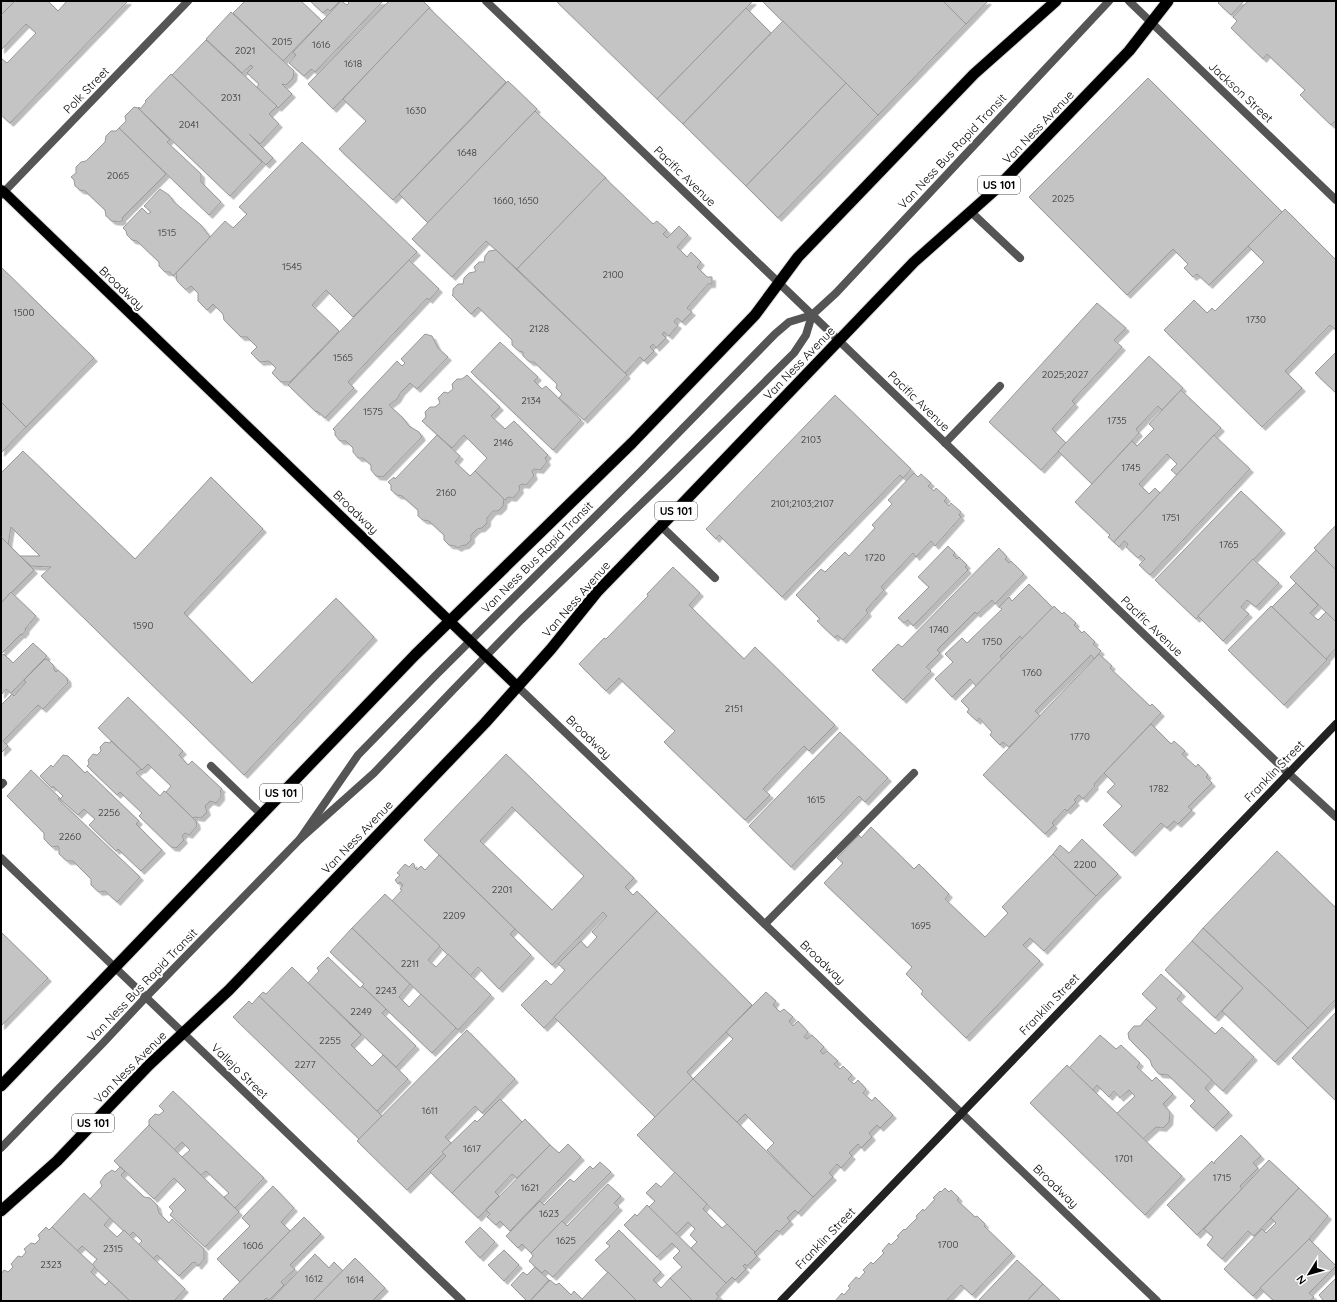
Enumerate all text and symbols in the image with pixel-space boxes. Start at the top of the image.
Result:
house number: 2015 [272,35,292,48]
house number: 1616 [312,38,331,51]
house number: 2021 [235,44,255,57]
house number: 1618 [344,57,362,70]
street label: Jackson Street [1206,58,1276,126]
street label: Polk Street [60,63,112,117]
street label: Van Ness Avenue [999,87,1077,167]
street label: Van Ness Bus Rapid Transit [895,90,1009,212]
house number: 2031 [221,91,241,104]
house number: 1630 [406,104,426,117]
house number: 2041 [179,118,199,131]
street label: Pacific Avenue [651,143,719,210]
house number: 1648 [457,146,477,159]
house number: 2065 [107,169,129,182]
road number: US 101 [978,176,1020,194]
house number: 2025 [1052,192,1074,205]
house number: 1660, 1650 [493,194,539,207]
house number: 1515 [158,226,176,239]
house number: 1545 [282,260,302,273]
street label: Broadway [96,263,148,313]
house number: 2100 [602,268,624,281]
house number: 1500 [13,306,35,319]
house number: 1730 [1246,313,1266,326]
house number: 2128 [529,322,549,335]
street label: Van Ness Avenue [760,323,838,403]
house number: 1565 [333,351,353,364]
street label: Pacific Avenue [885,368,953,435]
house number: 2025;2027 [1042,368,1088,381]
house number: 2134 [521,394,541,407]
house number: 1575 [363,405,383,418]
house number: 1735 [1107,414,1127,427]
house number: 2103 [801,433,821,446]
house number: 2146 [493,436,513,449]
house number: 1745 [1121,461,1141,474]
house number: 2160 [436,486,456,499]
street label: Broadway [330,487,382,537]
house number: 2101;2103;2107 [770,497,834,510]
street label: Van Ness Bus Rapid Transit [478,498,596,616]
road number: US 101 [655,502,697,520]
house number: 1751 [1162,511,1180,524]
house number: 1765 [1219,538,1239,551]
house number: 1720 [865,551,885,564]
street label: Van Ness Avenue [539,558,613,640]
street label: Pacific Avenue [1118,593,1186,660]
house number: 1590 [133,619,153,632]
house number: 1740 [929,623,949,636]
house number: 1750 [982,635,1002,648]
house number: 1760 [1022,666,1042,679]
house number: 2151 [725,702,743,715]
street label: Broadway [563,712,615,762]
house number: 1770 [1070,730,1090,743]
street label: Franklin Street [1241,737,1307,805]
house number: 1782 [1149,782,1169,795]
road number: US 101 [260,784,302,802]
house number: 1615 [807,793,825,806]
street label: Van Ness Avenue [318,797,396,877]
house number: 2256 [98,806,121,819]
house number: 2260 [59,830,81,843]
house number: 2200 [1074,858,1097,871]
house number: 2201 [492,883,512,896]
house number: 2209 [443,909,466,922]
house number: 1695 [911,919,931,932]
street label: Van Ness Bus Rapid Transit [84,925,200,1045]
street label: Broadway [797,937,849,987]
house number: 2211 [401,957,419,970]
street label: Franklin Street [1016,970,1082,1038]
house number: 2243 [375,984,397,997]
house number: 2249 [350,1005,372,1018]
street label: Van Ness Avenue [91,1027,170,1106]
house number: 2255 [319,1034,341,1047]
street label: Vallejo Street [208,1040,272,1102]
house number: 2277 [294,1058,316,1071]
house number: 1611 [422,1104,438,1117]
road number: US 101 [72,1114,114,1132]
house number: 1617 [463,1142,481,1155]
house number: 1701 [1115,1152,1133,1165]
street label: Broadway [1030,1161,1082,1211]
house number: 1715 [1213,1171,1231,1184]
house number: 1621 [521,1181,539,1194]
street label: Franklin Street [792,1204,858,1272]
house number: 1623 [539,1207,559,1220]
house number: 1625 [556,1234,576,1247]
house number: 1700 [938,1238,958,1251]
house number: 1606 [243,1239,264,1252]
house number: 2315 [103,1242,123,1255]
north arrow [1289,1254,1329,1294]
house number: 2323 [40,1258,62,1271]
house number: 1612 [305,1272,324,1285]
house number: 1614 [346,1273,364,1286]
text: N [1293,1273,1309,1287]

